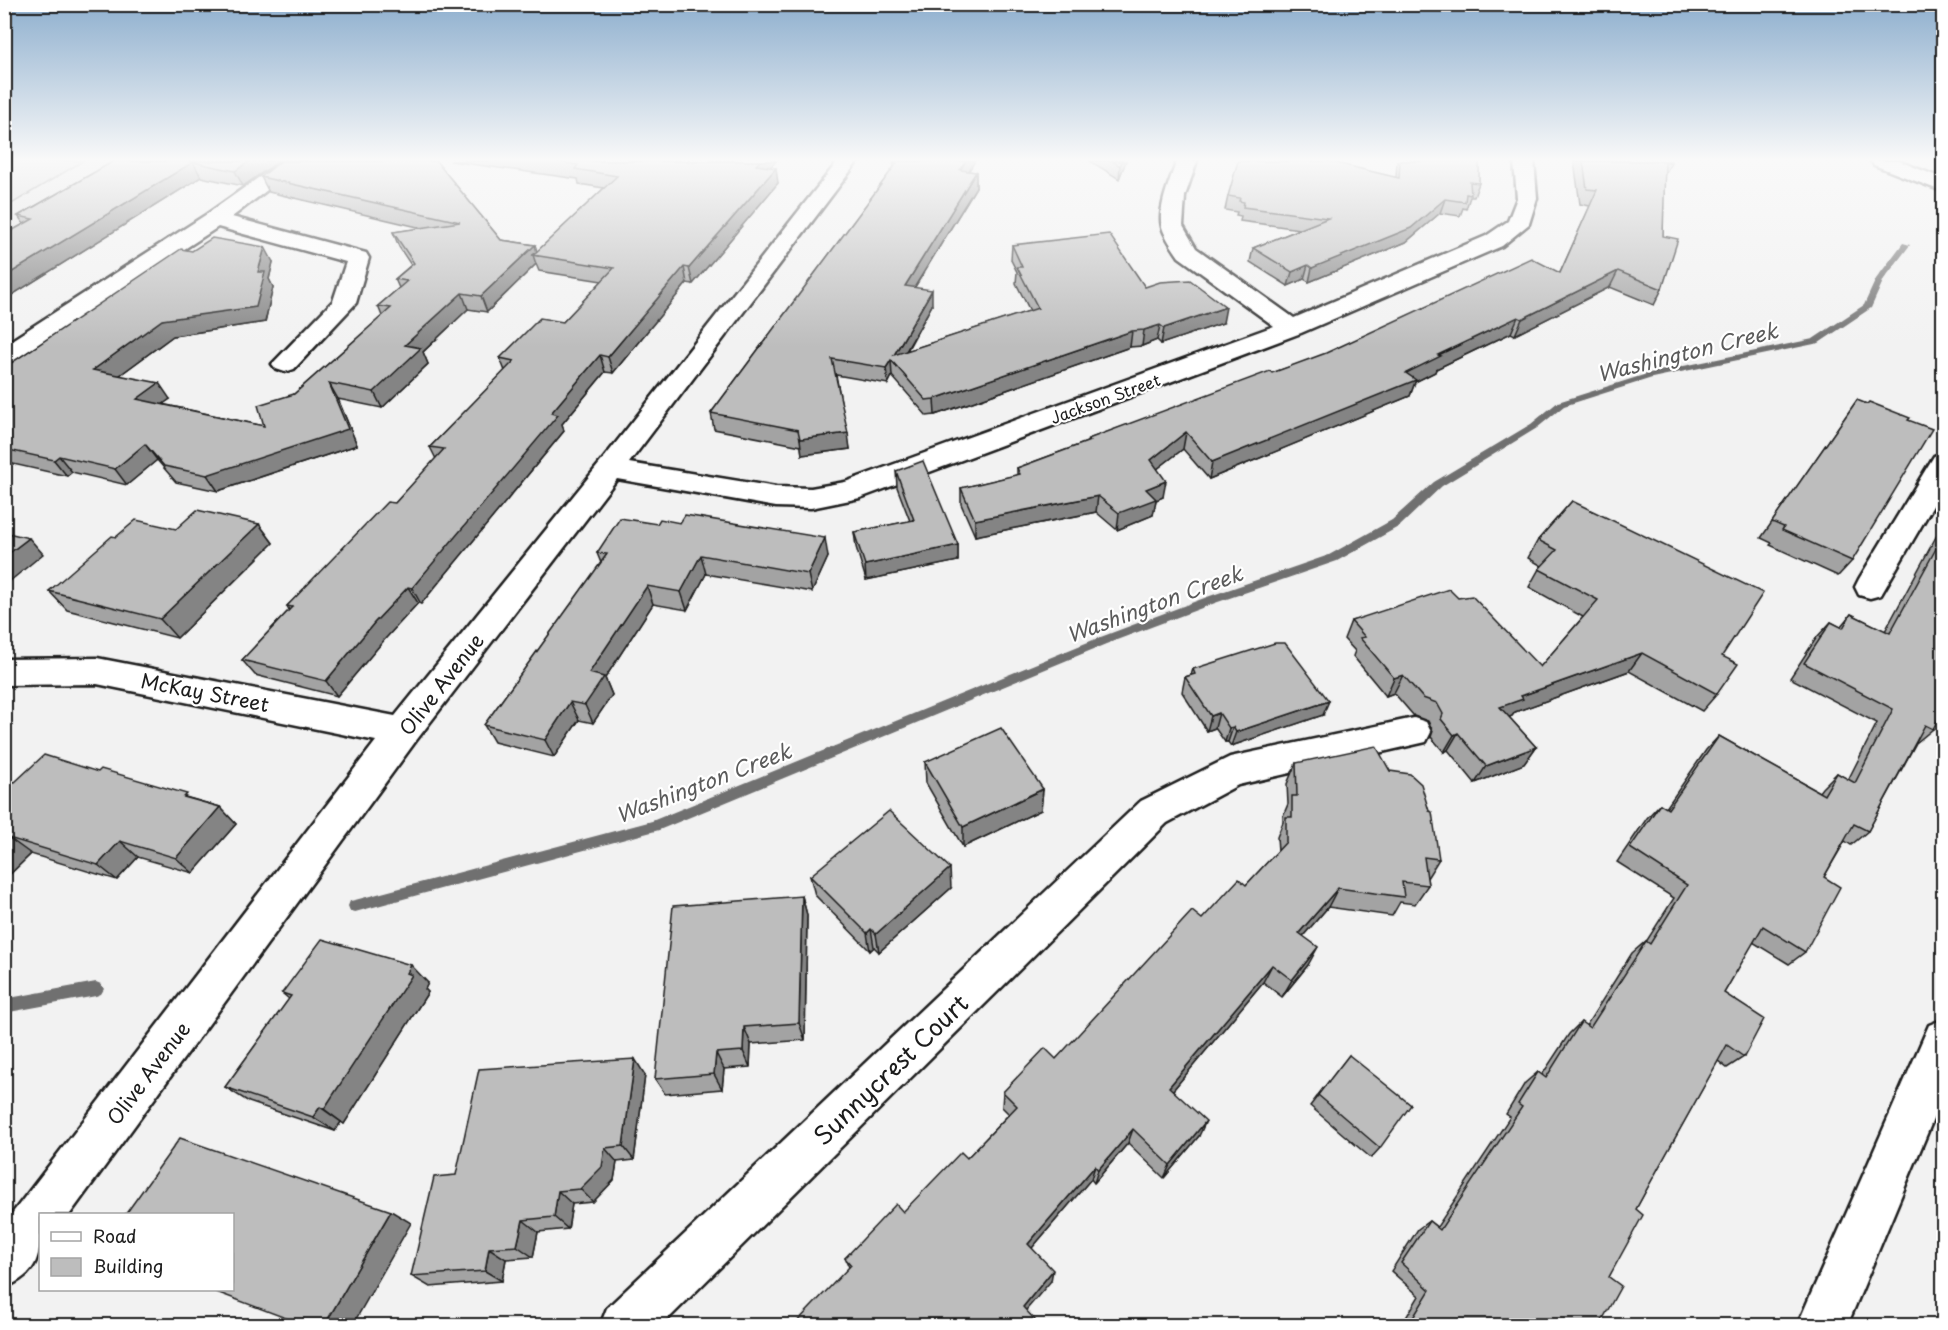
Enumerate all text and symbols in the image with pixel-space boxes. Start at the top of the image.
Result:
water label: Washington Creek [1593,313,1782,389]
street label: Jackson Street [1047,367,1164,429]
water label: Washington Creek [1061,556,1248,650]
street label: Olive Avenue [391,626,491,742]
street label: McKay Street [138,665,272,719]
water label: Washington Creek [611,733,796,830]
street label: Sunnycrest Court [804,985,976,1153]
street label: Olive Avenue [99,1015,197,1131]
legend [39,1213,234,1291]
text: Road [93,1222,137,1249]
text: Building [93,1252,163,1279]

